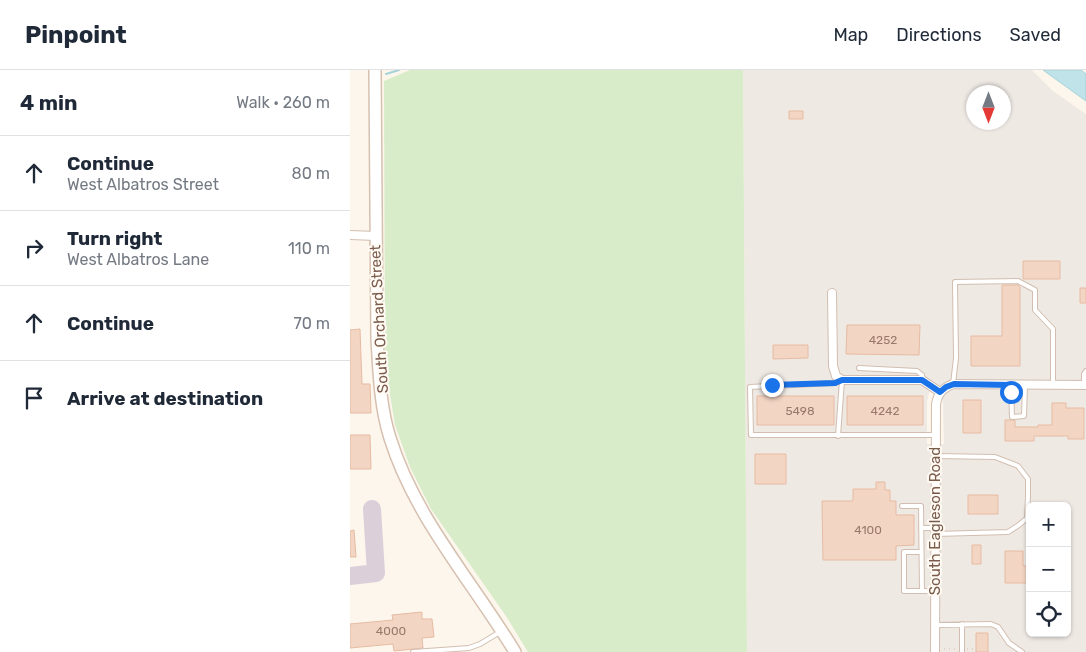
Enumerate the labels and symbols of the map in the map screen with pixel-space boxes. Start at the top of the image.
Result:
north arrow [966,85,1011,130]
street label: South Orchard Street [366,244,392,394]
house number: 4252 [869,333,897,347]
route end [761,374,784,397]
route start [1000,381,1023,404]
house number: 5498 [785,404,815,418]
house number: 4242 [871,404,899,418]
street label: South Eagleson Road [926,447,944,595]
house number: 4100 [854,523,882,537]
house number: 4000 [376,624,406,638]

